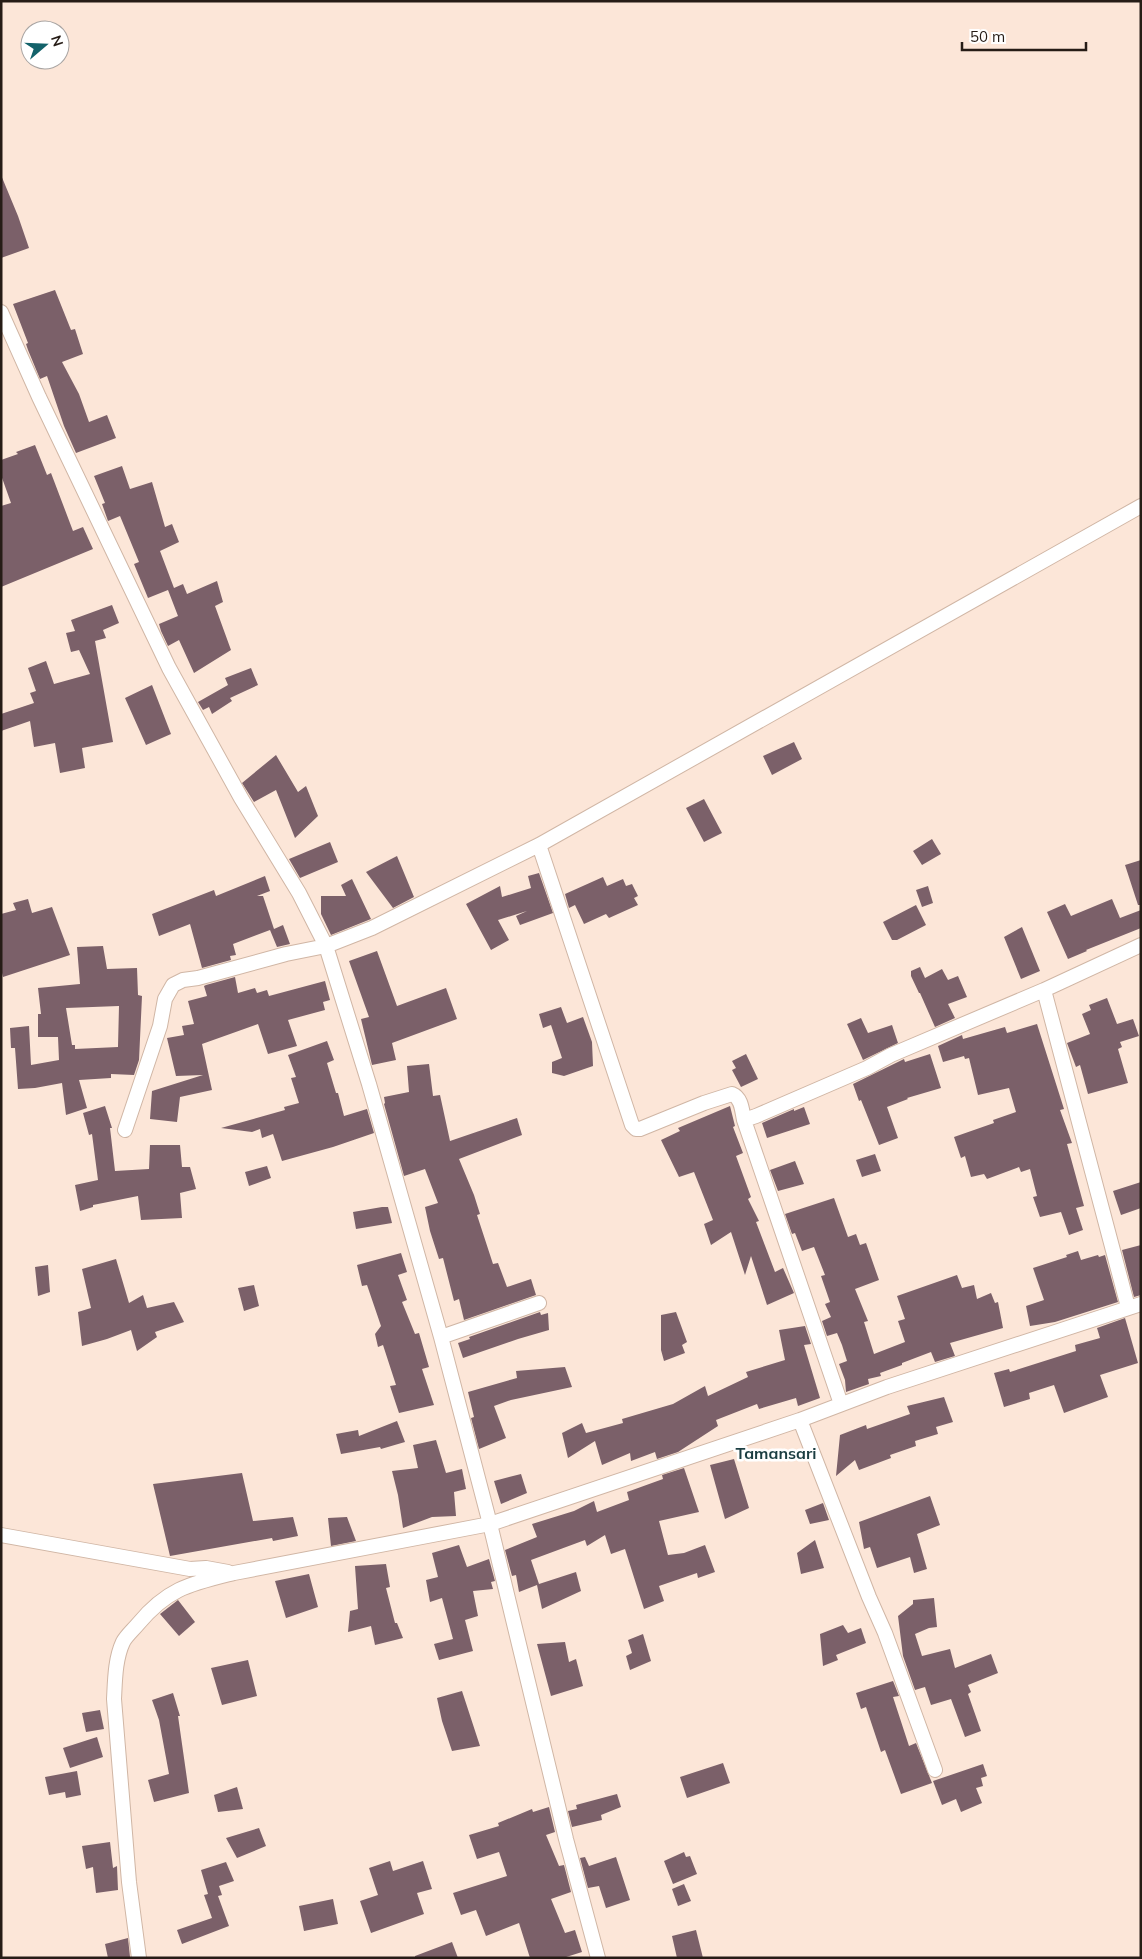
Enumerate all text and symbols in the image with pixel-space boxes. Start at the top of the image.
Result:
north arrow [20,20,70,70]
scale bar [962,20,1086,52]
text: 50 m [970,27,1005,46]
text: N [47,33,68,49]
district label: Tamansari [736,1443,816,1463]

